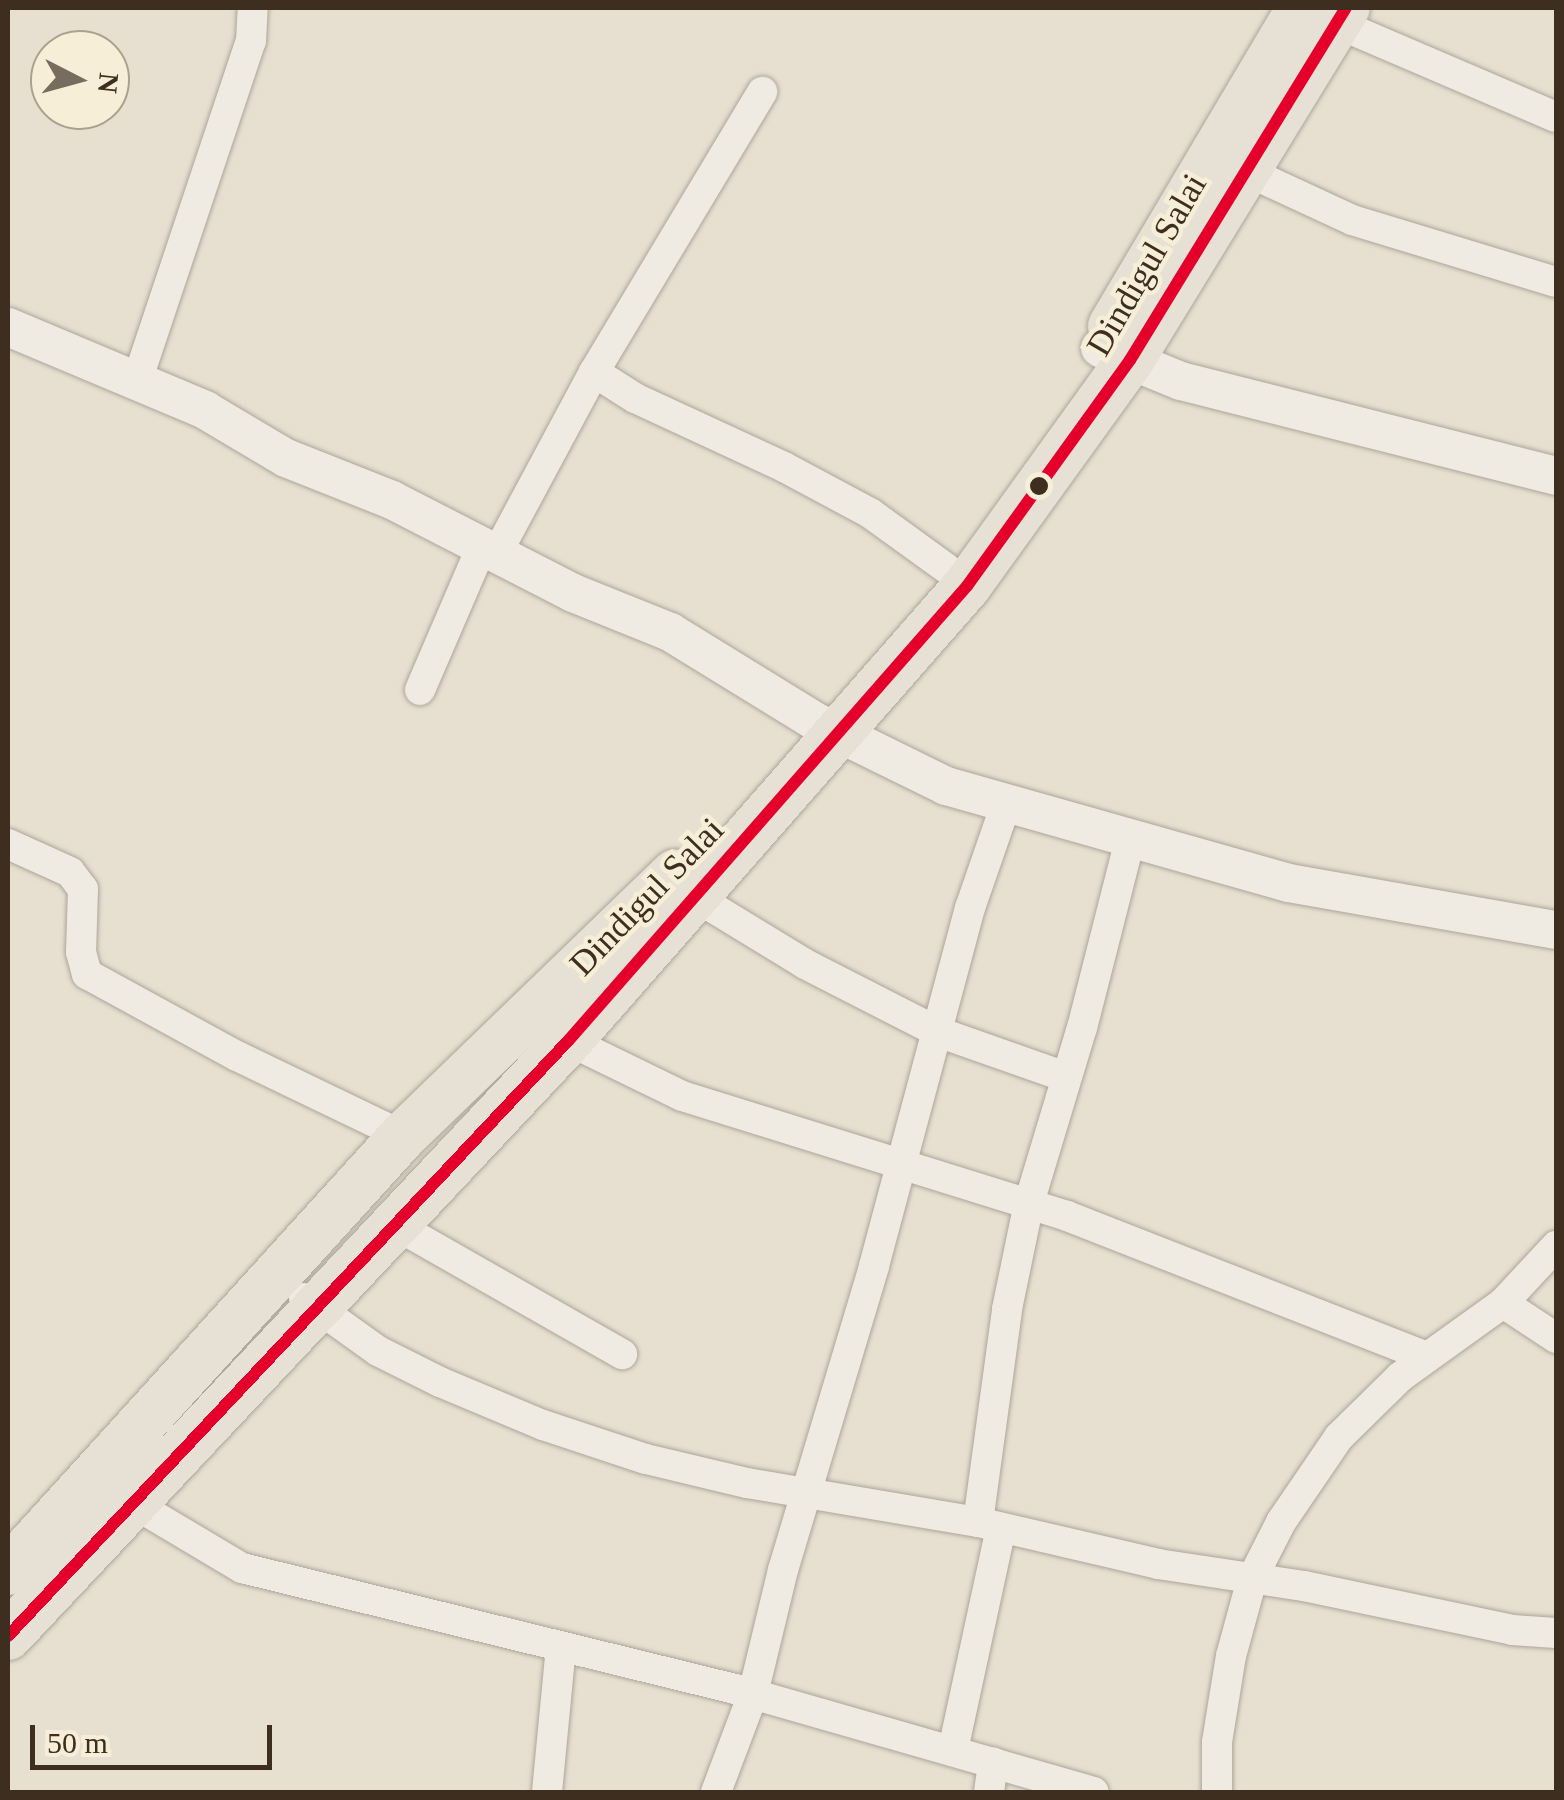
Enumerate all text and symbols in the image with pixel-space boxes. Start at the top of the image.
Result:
north arrow [30,30,130,130]
text: N [92,71,125,95]
street label: Dindigul Salai [1078,167,1216,363]
unlabelled marker [1029,476,1049,496]
street label: Dindigul Salai [561,809,733,985]
scale bar [35,1705,278,1767]
text: 50 m [47,1726,108,1759]

